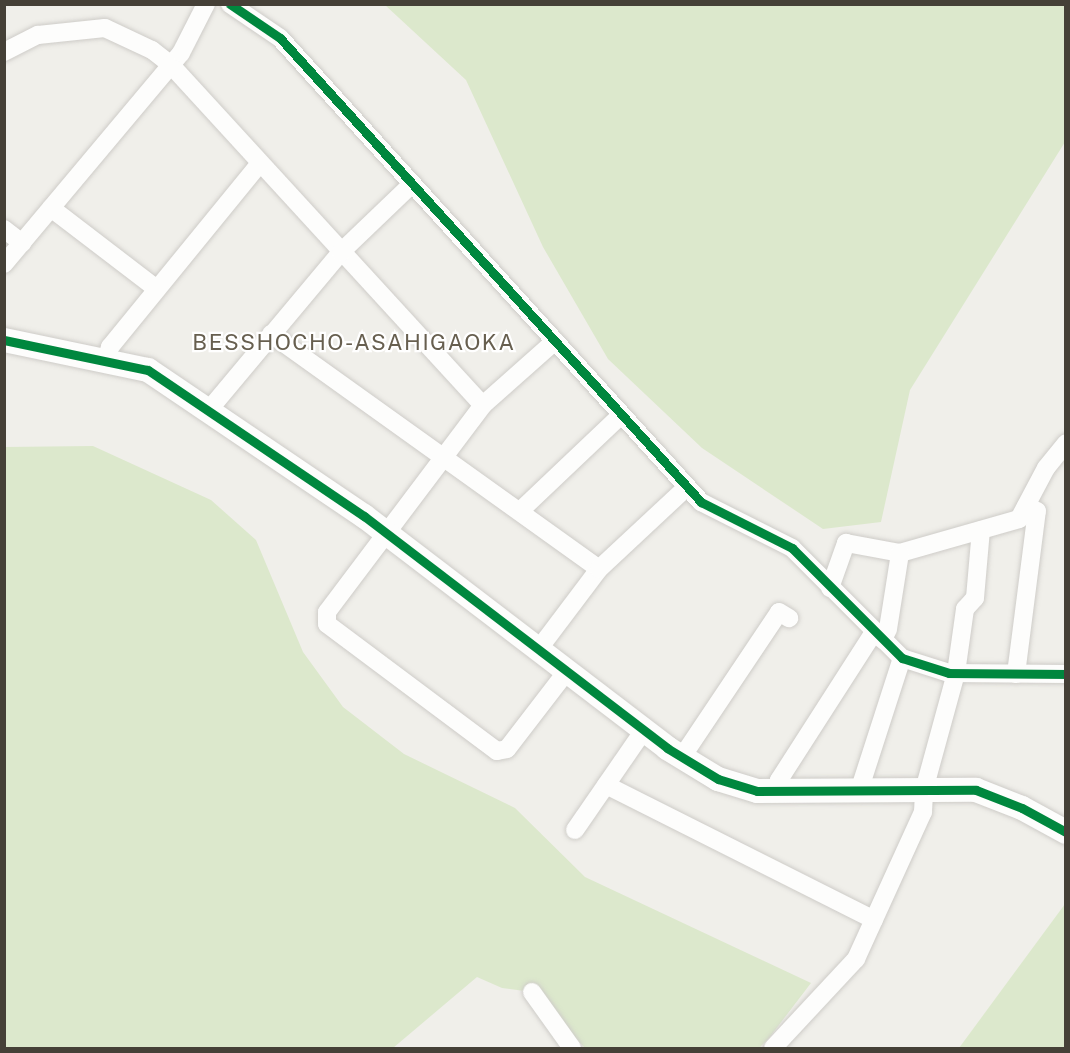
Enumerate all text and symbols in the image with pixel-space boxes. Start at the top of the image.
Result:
district label: BESSHOCHO-ASAHIGAOKA [192,330,516,356]

